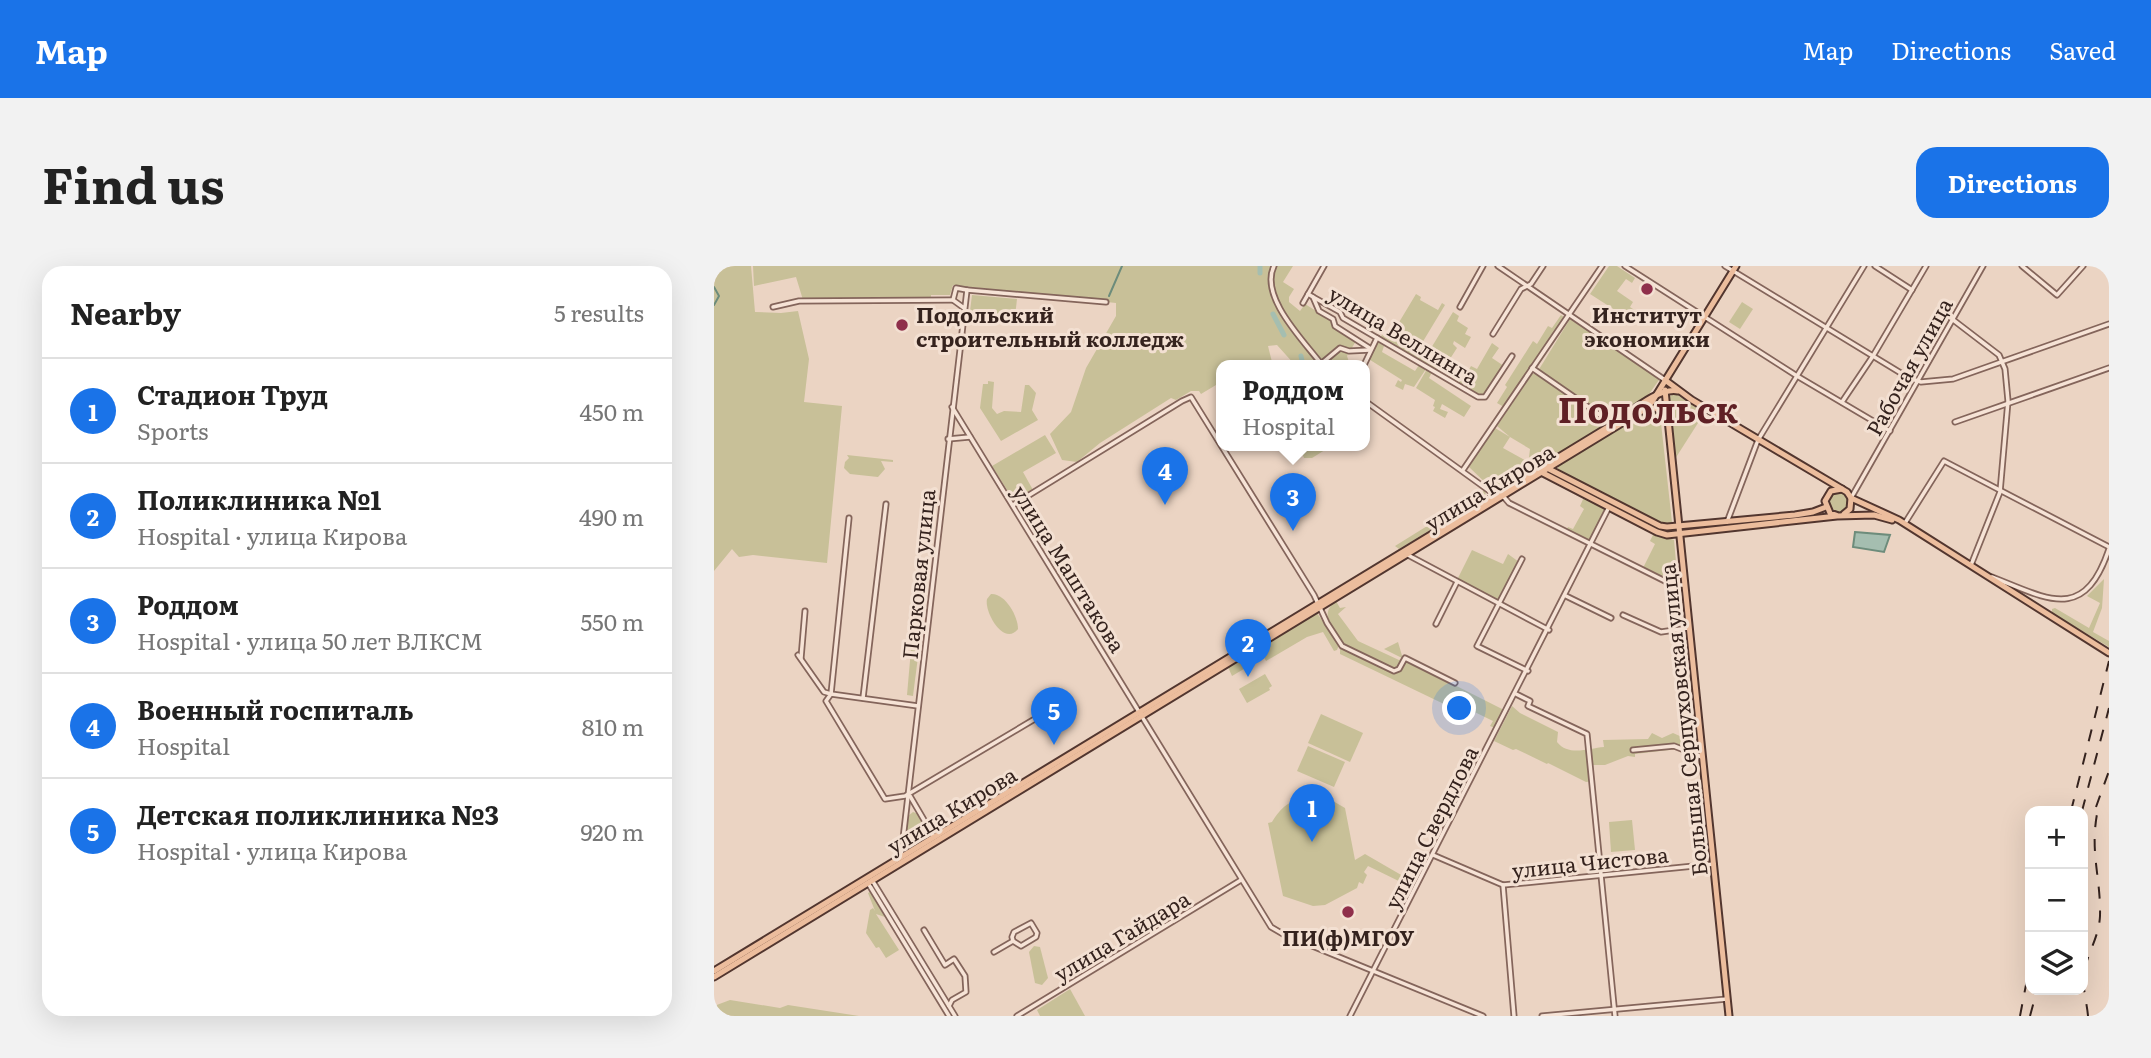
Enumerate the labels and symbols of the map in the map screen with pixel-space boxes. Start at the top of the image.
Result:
street label: улица Веллинга [1323,277,1485,391]
marker: Институт экономики [1639,281,1655,297]
street label: Рабочая улица [1857,291,1959,441]
place label: Подольский строительный колледж [916,298,1185,353]
place label: Институт экономики [1584,298,1710,353]
marker: Подольский строительный колледж [894,317,910,333]
district label: Подольск [1558,382,1738,434]
street label: улица Кирова [1418,435,1560,537]
pin: 4 [1142,447,1188,505]
pin: 3 [1270,473,1316,531]
street label: улица Маштакова [1006,478,1134,658]
street label: Парковая улица [893,487,941,661]
street label: Большая Серпуховская улица [1650,561,1714,878]
pin: 2 [1225,619,1271,677]
pin: 5 [1031,687,1077,745]
your location [1442,691,1476,725]
street label: улица Свердлова [1375,739,1485,914]
street label: улица Кирова [880,758,1022,860]
pin: 1 [1289,784,1335,842]
street label: улица Чистова [1510,837,1670,885]
street label: улица Гайдара [1047,882,1196,988]
marker: ПИ(ф)МГОУ [1340,904,1356,920]
place label: ПИ(ф)МГОУ [1282,921,1415,952]

